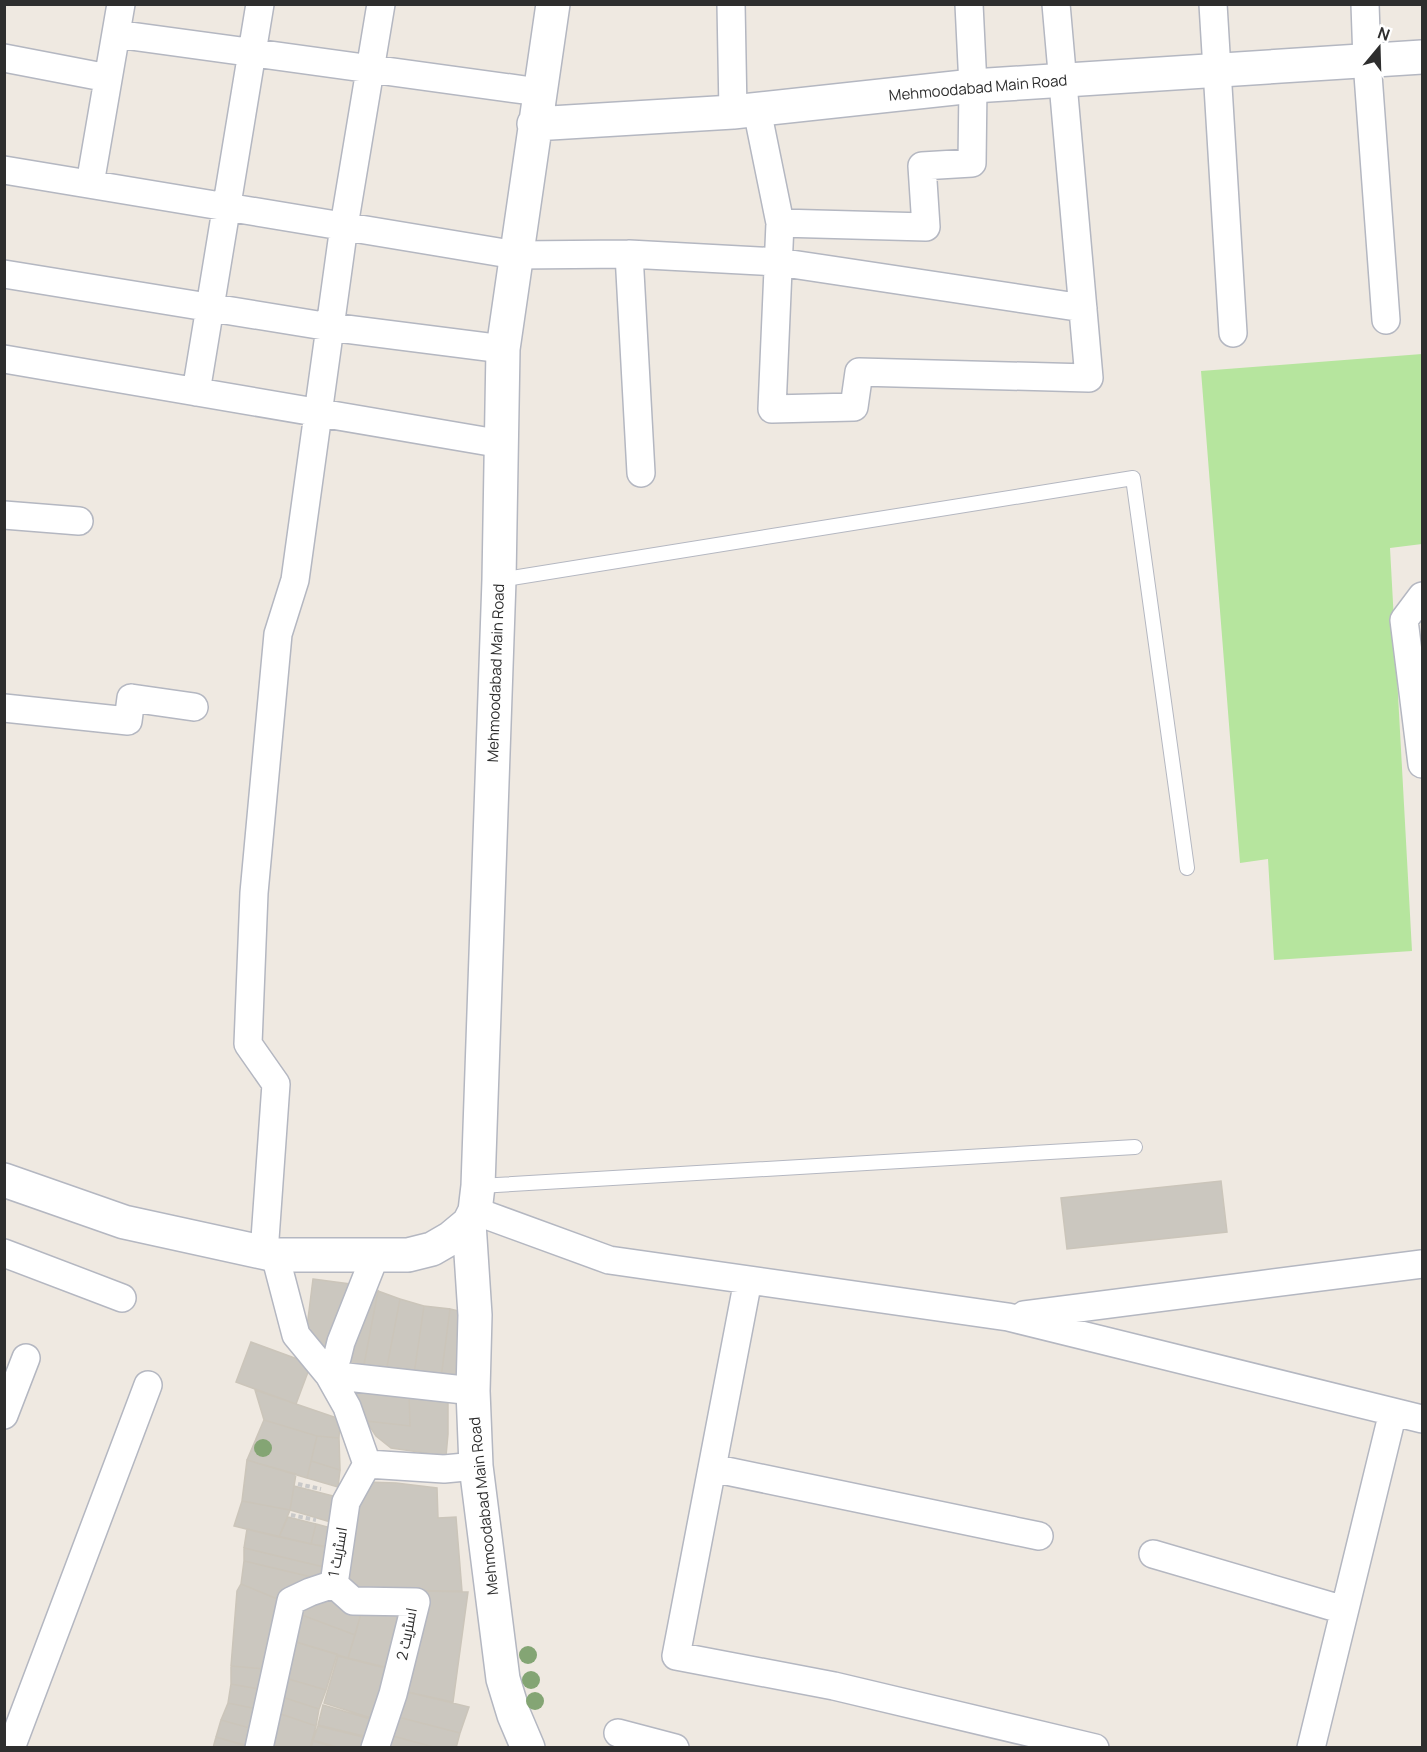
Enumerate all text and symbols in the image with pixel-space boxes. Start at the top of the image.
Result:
north arrow [1349,18,1409,78]
text: N [1375,22,1393,46]
street label: Mehmoodabad Main Road [888,69,1068,106]
street label: Mehmoodabad Main Road [482,583,509,763]
street label: Mehmoodabad Main Road [464,1416,503,1596]
street label: اسٹریٹ 1 [323,1525,352,1579]
street label: اسٹریٹ 2 [391,1606,422,1662]

